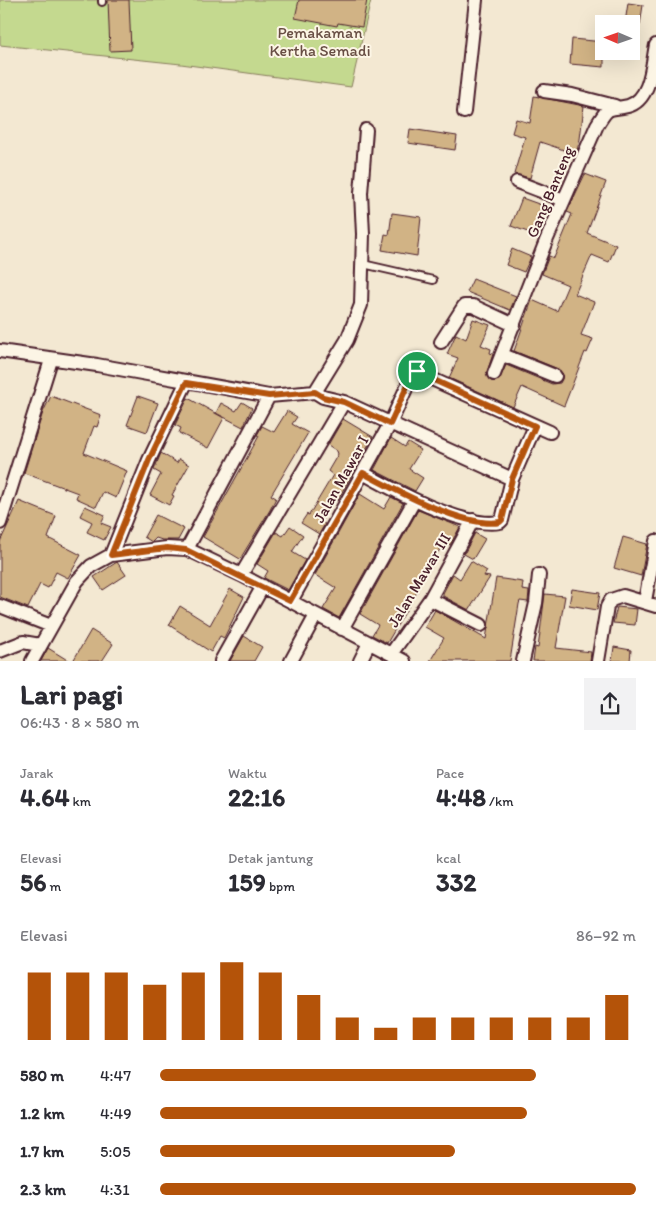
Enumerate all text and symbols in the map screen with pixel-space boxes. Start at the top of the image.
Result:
north arrow [595,15,640,60]
map controls [595,15,640,60]
park label: Pemakaman Kertha Semadi [269,23,371,60]
street label: Gang Banteng [522,143,578,241]
pin [396,350,438,392]
icon: arrive [403,357,431,385]
street label: Jalan Mawar I [309,432,373,526]
street label: Jalan Mawar III [383,529,455,631]
text: Lari pagi [20,677,123,711]
button: share [584,678,636,730]
text: 06:43 · 8 × 580 m [20,713,140,732]
text: Jarak [20,765,53,782]
text: Waktu [228,765,267,782]
text: Pace [436,765,464,782]
text: 4.64 [20,782,69,812]
text: 22:16 [228,782,285,812]
text: 4:48 [436,782,486,812]
text: km [69,793,91,810]
text: /km [486,793,513,810]
text: Elevasi [20,850,62,867]
text: Detak jantung [228,850,313,867]
text: kcal [436,850,461,867]
text: 56 [20,867,46,897]
text: 159 [228,867,266,897]
text: 332 [436,867,476,897]
text: m [46,878,61,895]
text: bpm [266,878,295,895]
text: Elevasi [20,926,68,945]
text: 86–92 m [576,926,636,945]
text: 580 m [20,1066,64,1085]
text: 4:47 [100,1066,131,1085]
text: 1.2 km [20,1104,65,1123]
text: 4:49 [100,1104,132,1123]
text: 1.7 km [20,1142,64,1161]
text: 5:05 [100,1142,131,1161]
text: 2.3 km [20,1180,66,1199]
text: 4:31 [100,1180,130,1199]

